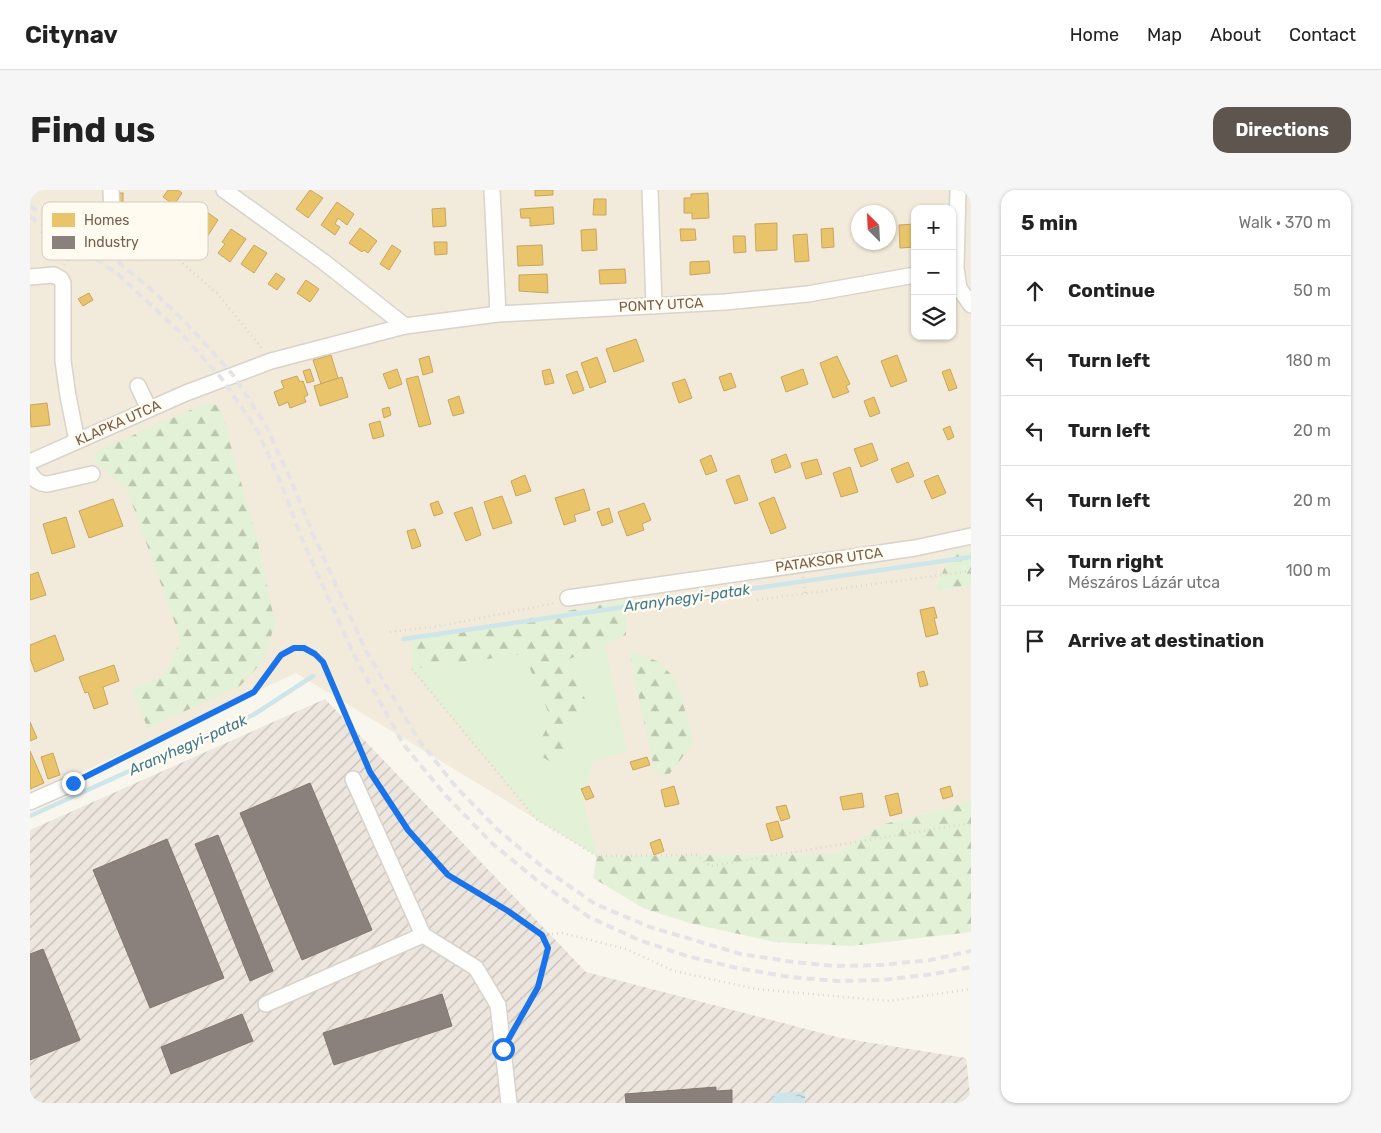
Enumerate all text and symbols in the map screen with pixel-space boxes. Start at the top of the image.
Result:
text: Citynav [25,21,118,49]
text: Home [1070,24,1119,46]
text: Map [1147,24,1182,46]
text: About [1210,24,1261,46]
text: Contact [1289,24,1356,46]
button: Directions [1213,107,1351,153]
text: Find us [30,109,155,151]
legend [42,202,208,260]
north arrow [851,205,896,250]
map controls [911,205,956,340]
button: + [911,205,956,250]
text: 5 min [1021,210,1078,235]
text: Homes [84,212,129,229]
text: Walk · 370 m [1238,213,1331,232]
text: Industry [84,234,139,251]
button: − [911,250,956,295]
icon: ahead [1021,277,1049,305]
text: Continue [1068,279,1155,302]
text: 50 m [1293,281,1331,300]
street label: PONTY UTCA [618,294,704,316]
button: layers [911,295,956,340]
icon: left [1021,347,1049,375]
text: Turn left [1068,349,1150,372]
text: 180 m [1286,351,1331,370]
street label: KLAPKA UTCA [73,396,164,449]
icon: left [1021,417,1049,445]
text: Turn left [1068,419,1150,442]
text: 20 m [1293,421,1331,440]
icon: left [1021,487,1049,515]
text: Turn left [1068,489,1150,512]
text: 20 m [1293,491,1331,510]
street label: PATAKSOR UTCA [774,544,885,576]
text: Turn right [1068,550,1163,573]
icon: right [1021,557,1049,585]
text: 100 m [1286,561,1331,580]
text: Mészáros Lázár utca [1068,573,1220,592]
water label: Aranyhegyi-patak [622,580,752,616]
icon: arrive [1021,627,1049,655]
text: Arrive at destination [1068,629,1264,652]
water label: Aranyhegyi-patak [125,711,250,780]
route end [62,772,85,795]
route start [492,1038,515,1061]

